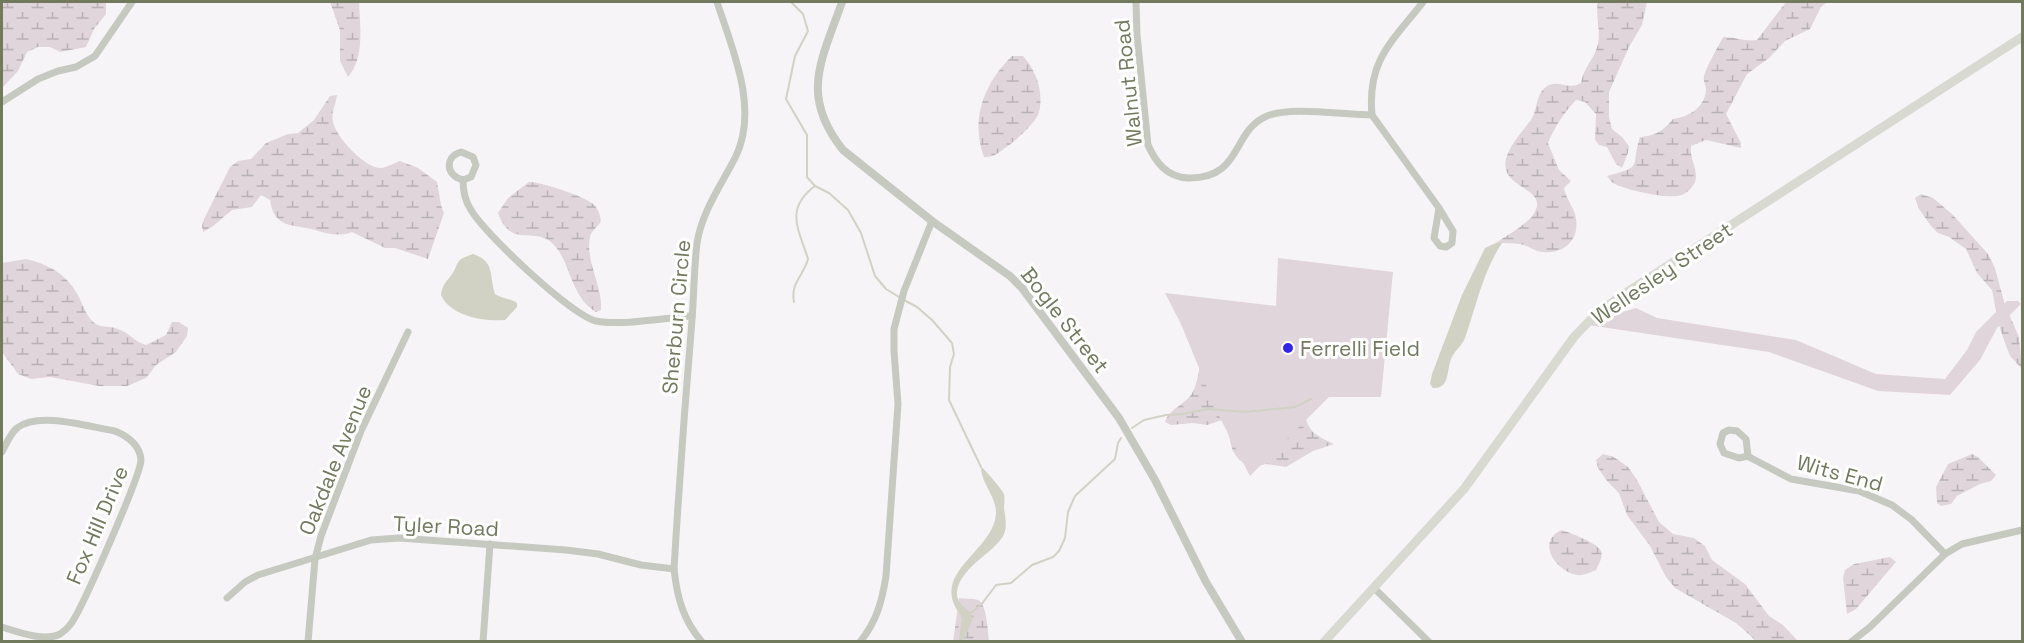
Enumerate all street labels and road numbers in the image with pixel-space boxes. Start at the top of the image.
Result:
street label: Walnut Road [1108,18,1148,148]
street label: Wellesley Street [1586,216,1738,330]
street label: Sherburn Circle [656,239,696,395]
street label: Bogle Street [1015,261,1115,379]
street label: Oakdale Avenue [293,381,377,539]
street label: Wits End [1794,449,1886,497]
street label: Fox Hill Drive [60,462,134,588]
street label: Tyler Road [392,510,500,542]

